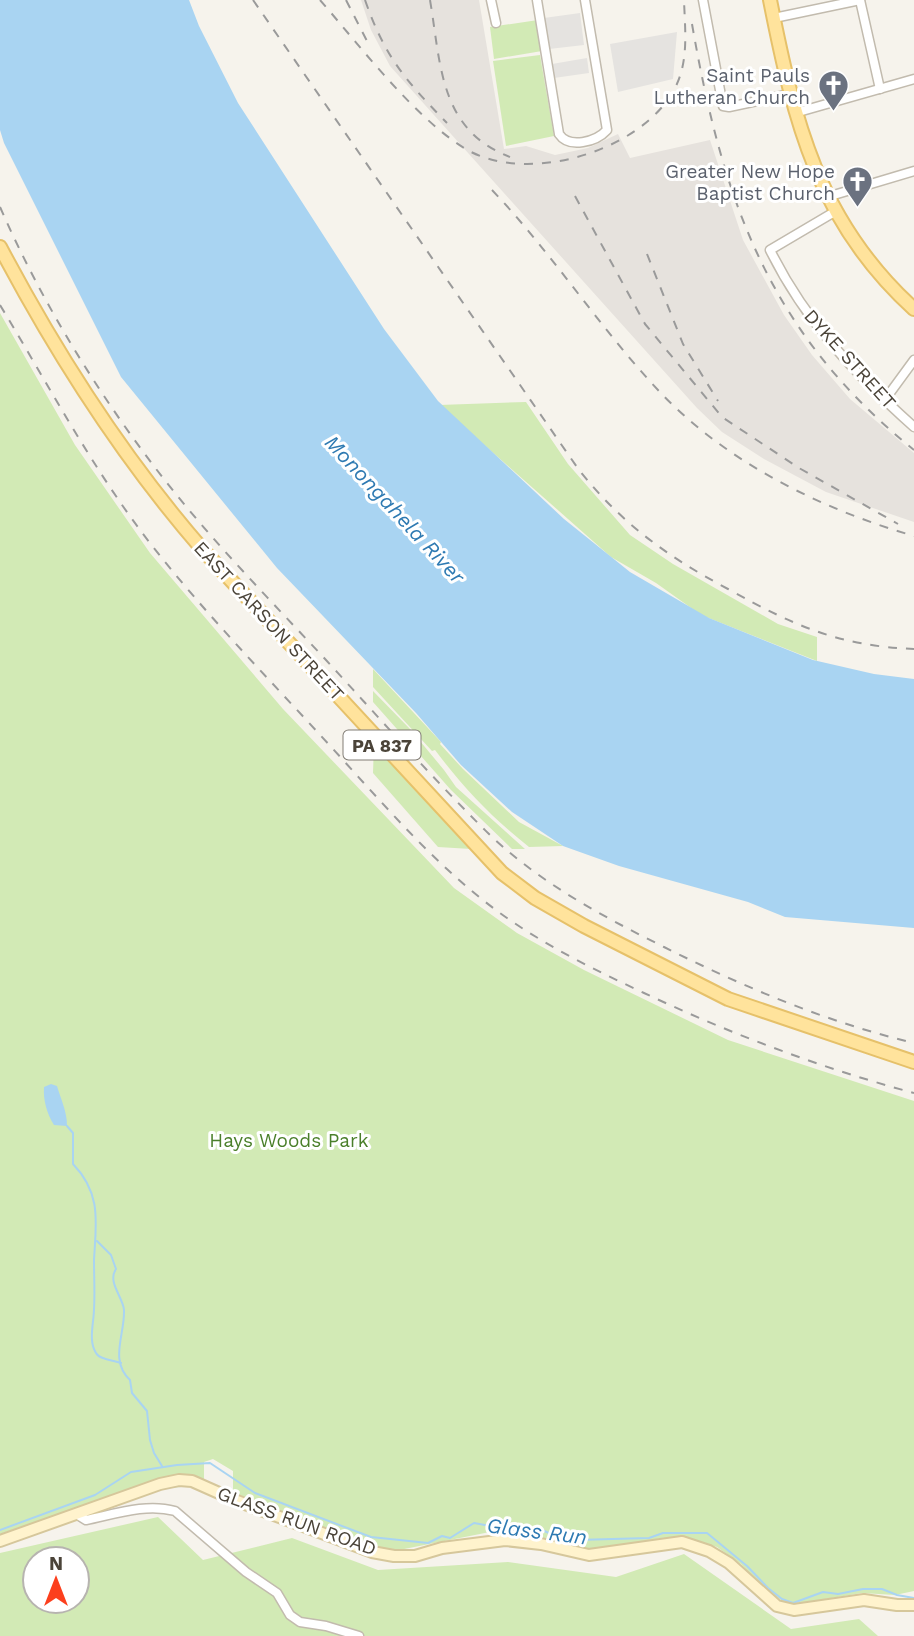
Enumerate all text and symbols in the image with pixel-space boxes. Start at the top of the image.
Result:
place label: Saint Pauls Lutheran Church [654,64,810,109]
church icon: Saint Pauls Lutheran Church [816,69,850,113]
place label: Greater New Hope Baptist Church [665,160,835,205]
church icon: Greater New Hope Baptist Church [841,165,875,209]
street label: DYKE STREET [799,304,901,414]
water label: Monongahela River [320,430,471,589]
street label: EAST CARSON STREET [189,536,349,706]
road number: PA 837 [344,730,420,760]
park label: Hays Woods Park [209,1129,369,1152]
street label: GLASS RUN ROAD [214,1482,380,1560]
water label: Glass Run [485,1512,589,1550]
north arrow [21,1545,91,1615]
text: N [49,1552,63,1575]

